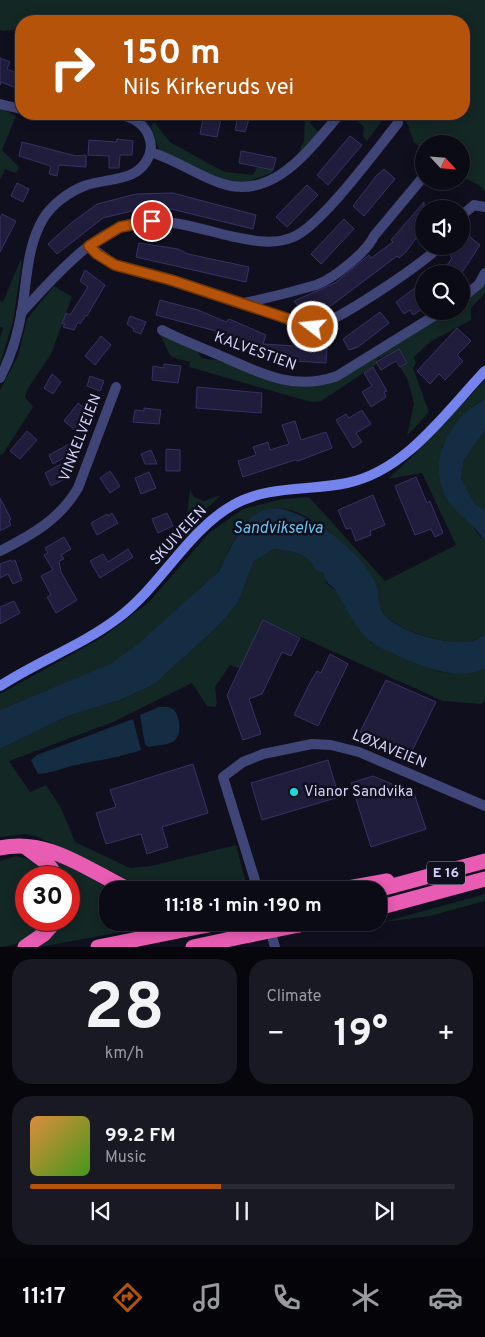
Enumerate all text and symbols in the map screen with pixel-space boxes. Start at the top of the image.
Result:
text: 150 m [123,32,221,76]
icon: right [40,35,105,100]
text: Nils Kirkeruds vei [123,75,294,102]
north arrow [415,135,470,190]
map controls [415,135,470,320]
pin [131,200,173,242]
button: sound [415,200,470,255]
icon: arrive [138,207,166,235]
button: search [415,265,470,320]
position arrow [286,300,338,352]
street label: KALVESTIEN [211,328,299,376]
street label: VINKELVEIEN [56,391,106,485]
street label: SKUIVEIEN [146,502,212,570]
water label: Sandvikselva [233,519,324,539]
street label: LØXAVEIEN [349,727,429,773]
place label: Vianor Sandvika [304,783,413,802]
marker: Vianor Sandvika [288,786,300,798]
road number: E 16 [427,861,465,884]
speed limit sign: 30 [15,866,80,931]
text: 11:18 · 1 min · 190 m [164,894,322,918]
text: 28 [84,970,165,1052]
text: Climate [267,987,321,1007]
text: 19° [334,1011,388,1060]
text: − [267,1017,285,1053]
text: + [437,1017,455,1053]
text: km/h [105,1044,144,1064]
text: 99.2 FM [105,1124,176,1148]
text: Music [105,1148,146,1168]
icon: previous [87,1197,115,1225]
icon: pause [228,1197,256,1225]
icon: next [370,1197,398,1225]
icon: directions [110,1280,145,1315]
icon: music [190,1280,225,1315]
icon: phone [269,1280,304,1315]
icon: climate [348,1280,383,1315]
icon: car [428,1280,463,1315]
text: 11:17 [22,1284,66,1311]

